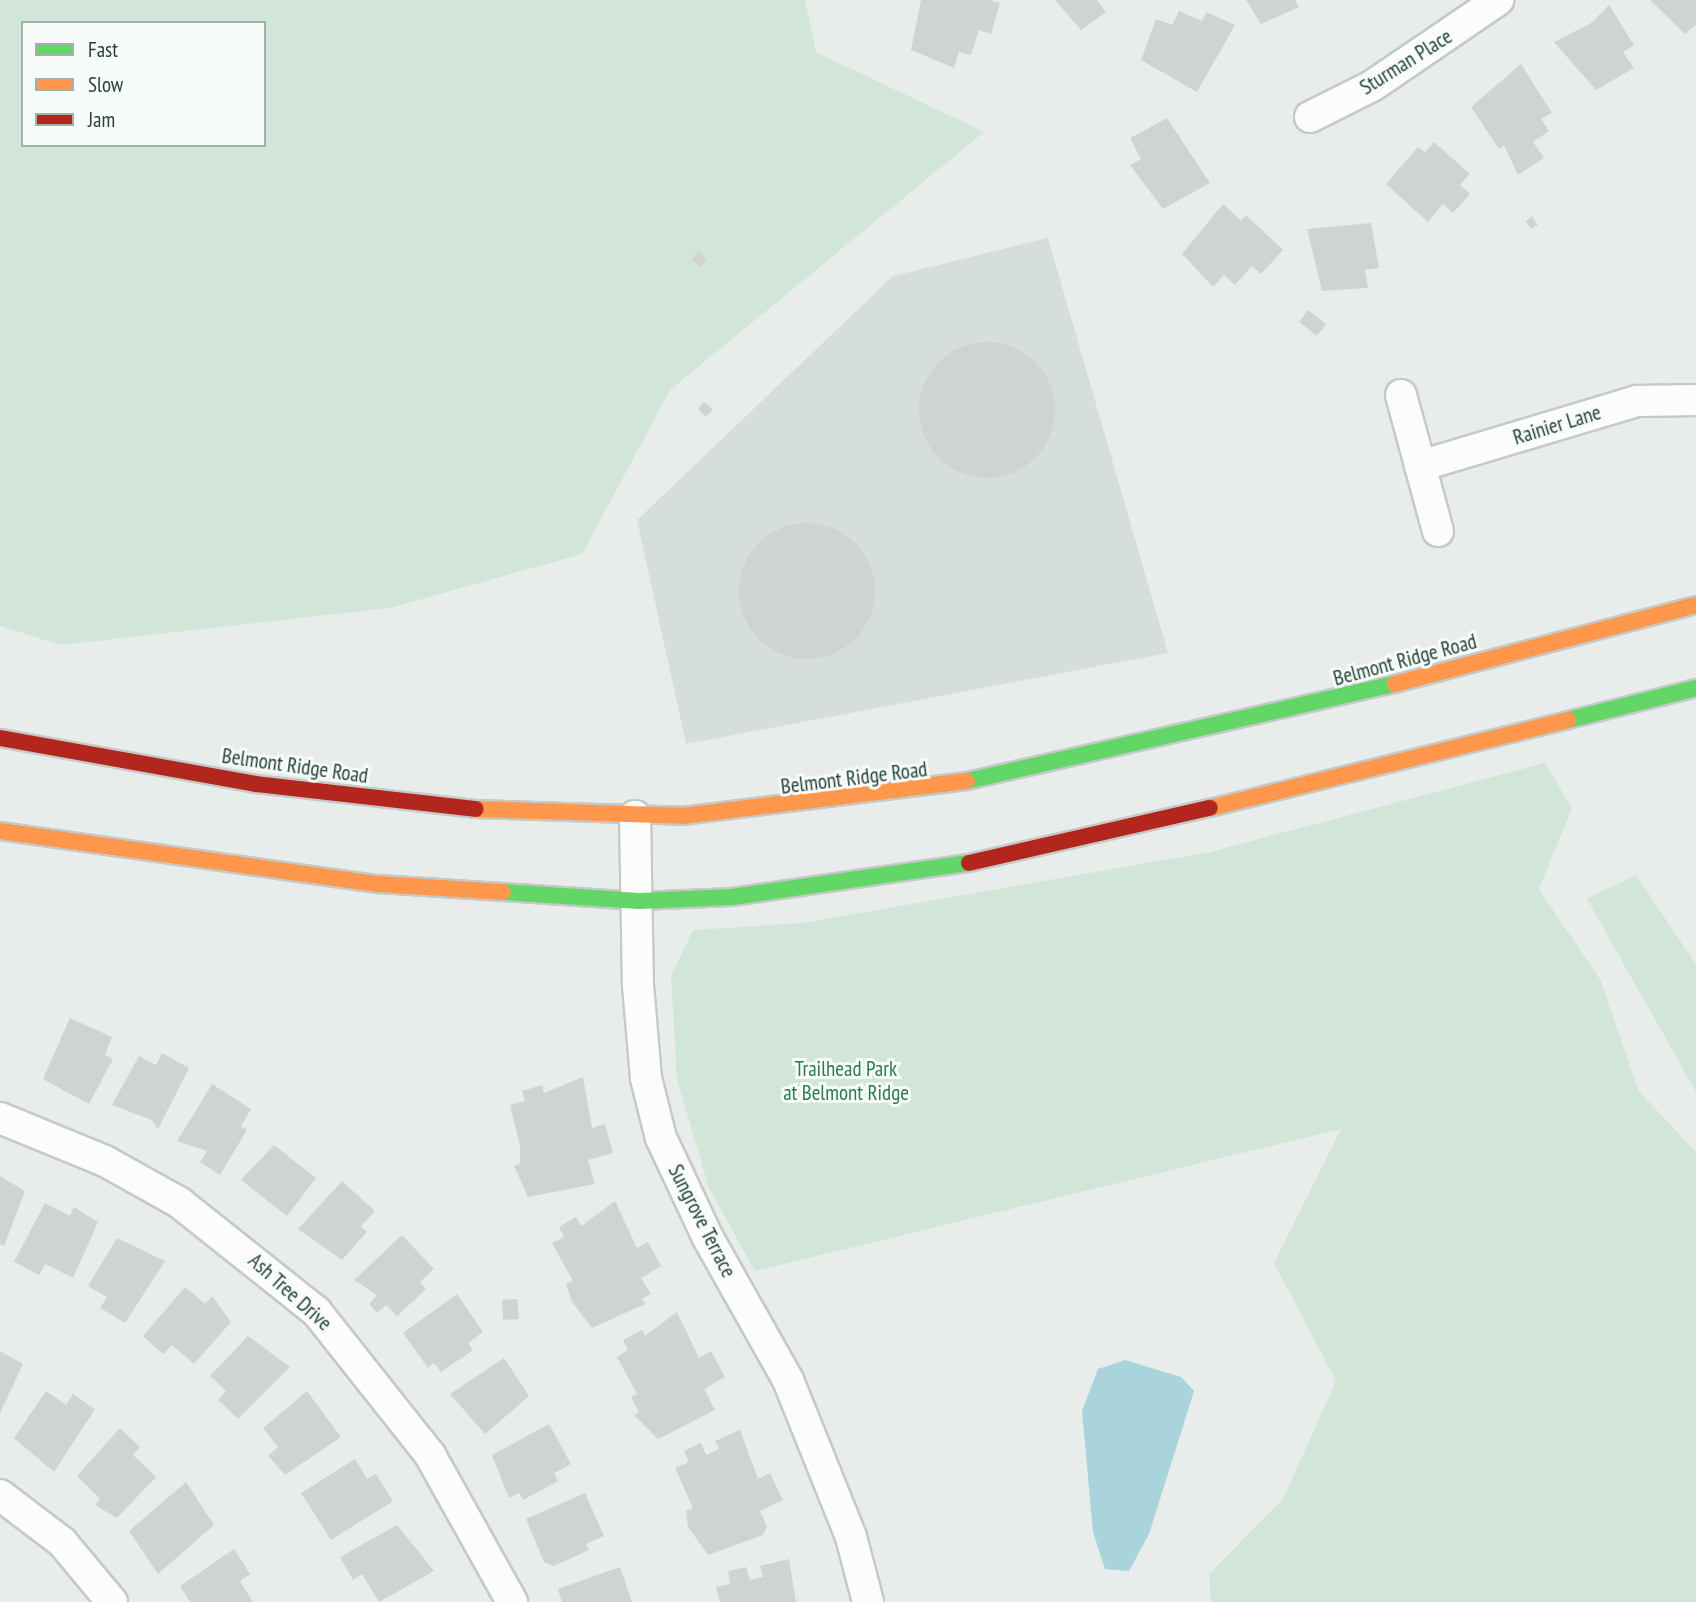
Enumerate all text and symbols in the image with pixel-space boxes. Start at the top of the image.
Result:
legend [21,21,266,147]
street label: Sturman Place [1355,24,1457,100]
text: Fast [88,36,118,63]
text: Slow [88,71,123,98]
text: Jam [88,106,115,133]
street label: Rainier Lane [1510,400,1604,450]
street label: Belmont Ridge Road [1331,629,1479,691]
street label: Belmont Ridge Road [220,743,370,789]
street label: Belmont Ridge Road [779,757,929,799]
park label: Trailhead Park at Belmont Ridge [783,1056,909,1106]
street label: Sungrove Terrace [663,1160,741,1282]
street label: Ash Tree Drive [243,1248,337,1336]

